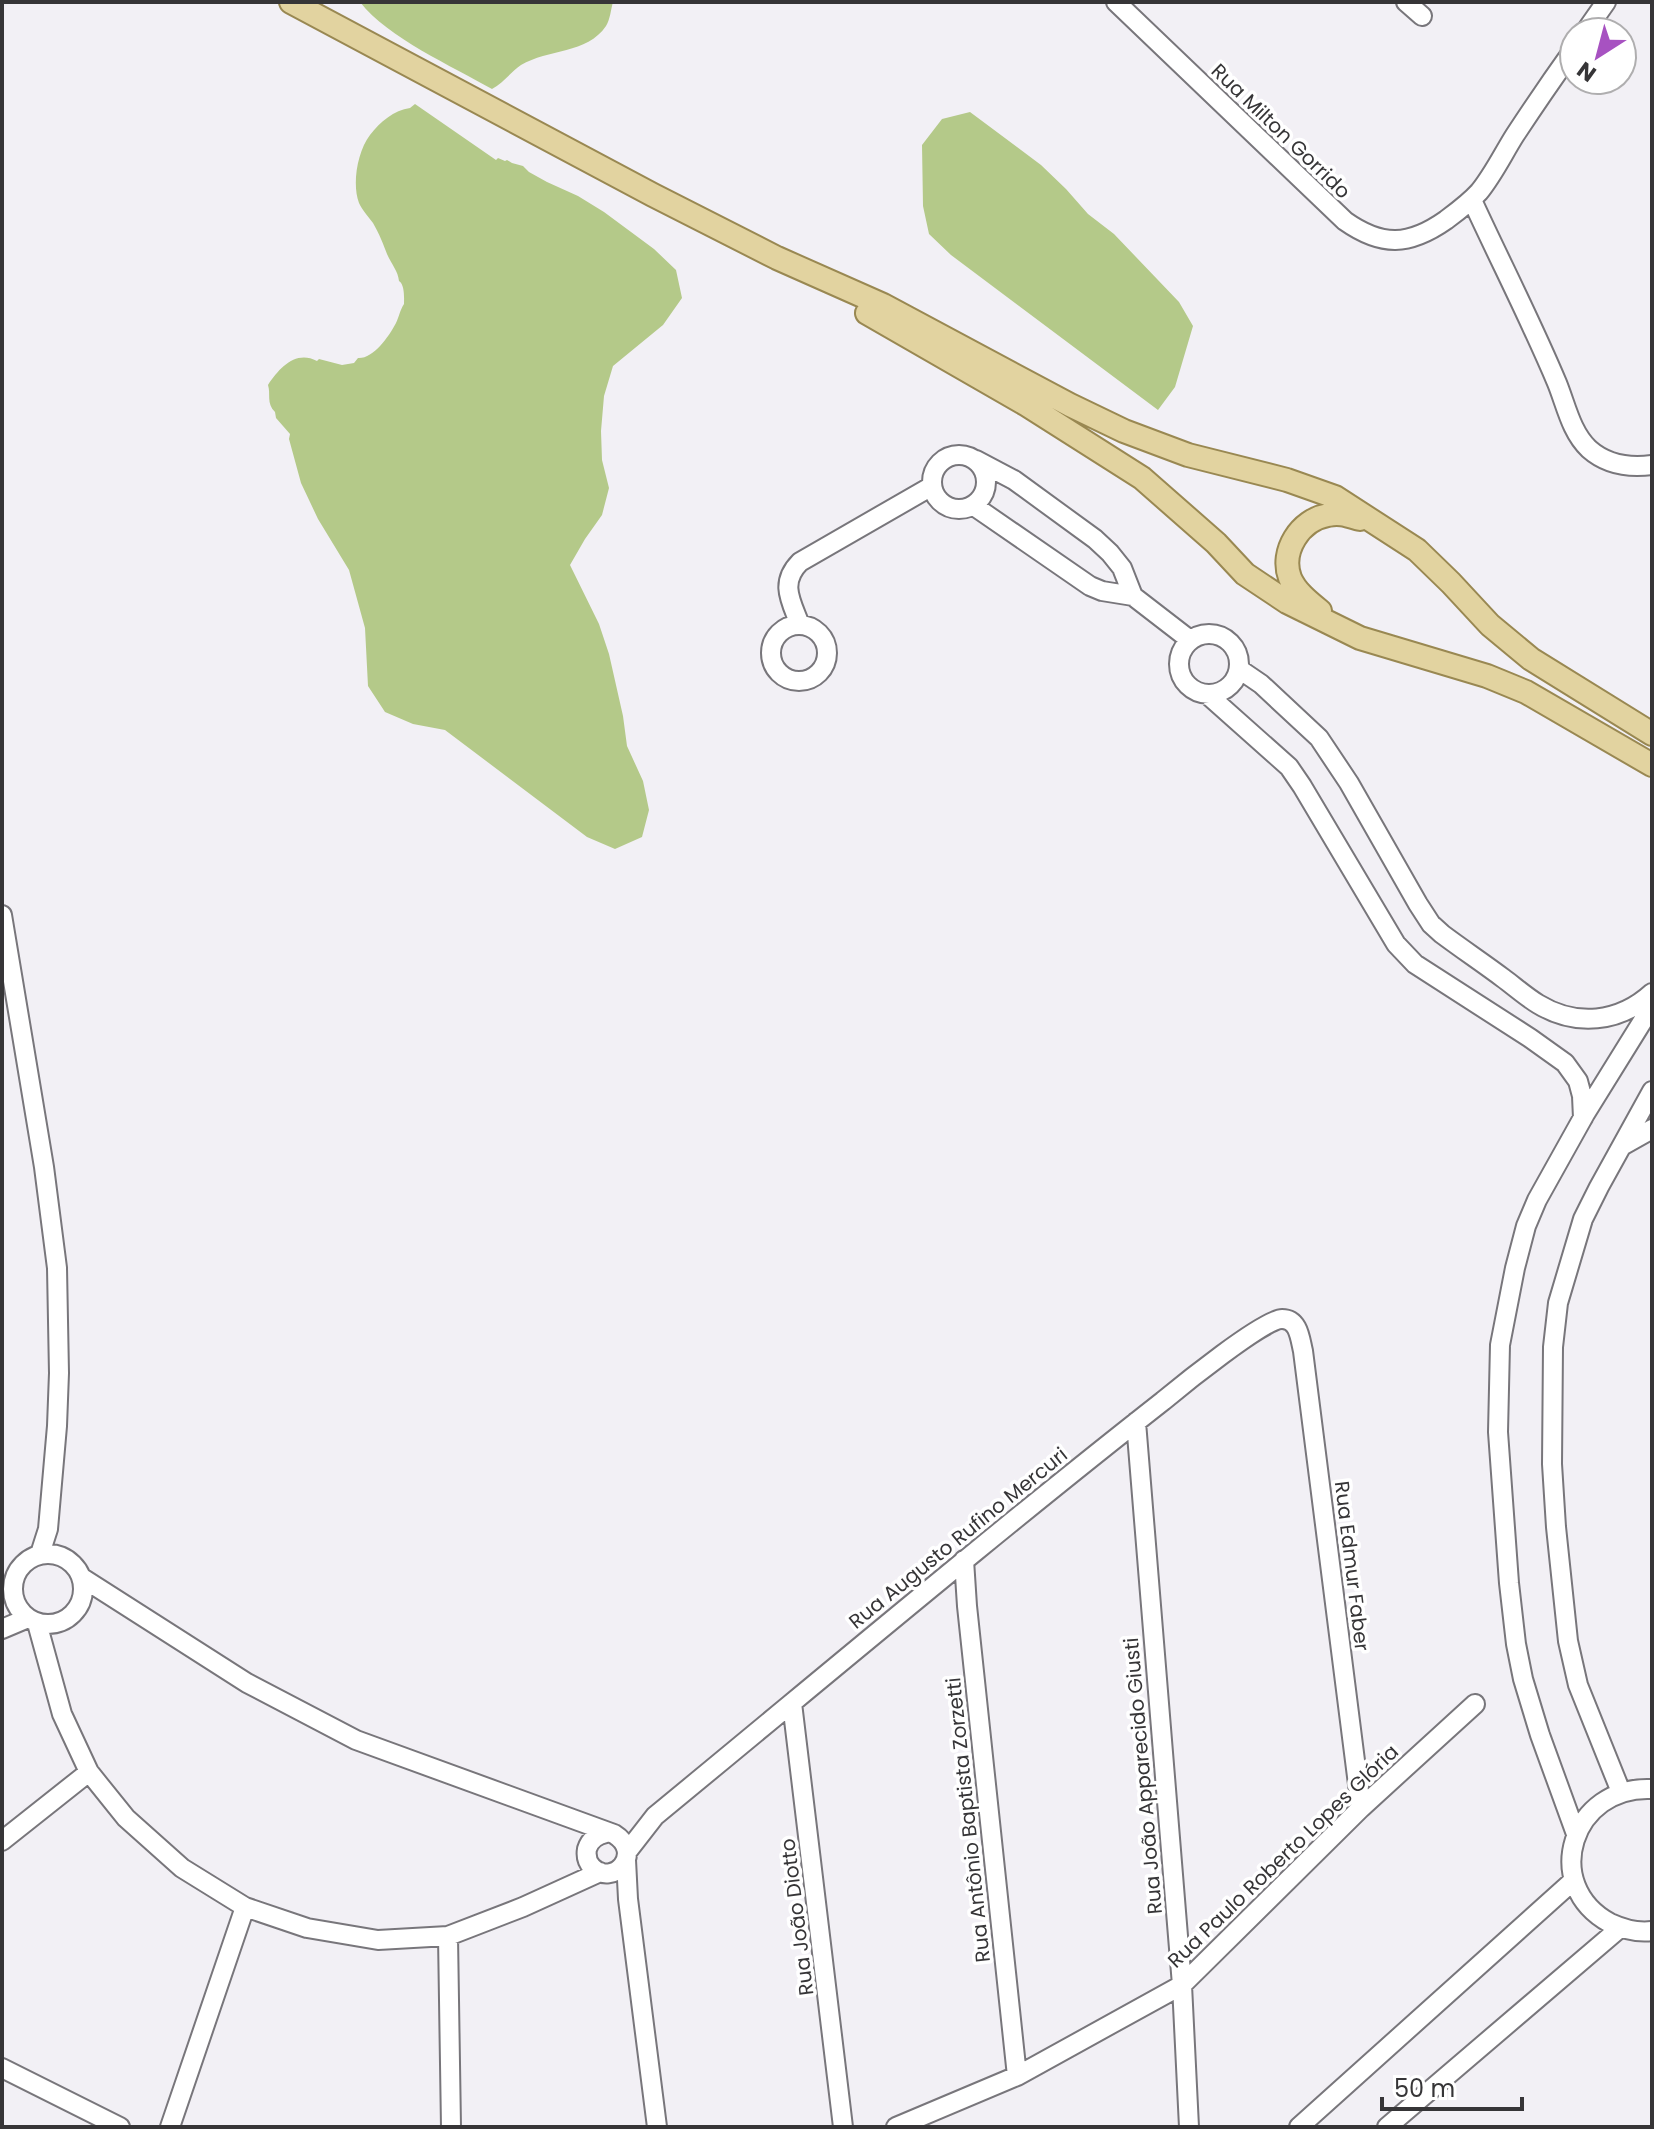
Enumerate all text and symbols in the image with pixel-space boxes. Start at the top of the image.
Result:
north arrow [1558,16,1638,96]
text: N [1571,54,1602,89]
street label: Rua Milton Gorrido [1205,57,1357,205]
street label: Rua Augusto Rufino Mercuri [843,1441,1073,1635]
street label: Rua Edmur Faber [1328,1480,1376,1652]
street label: Rua João Apparecido Giusti [1117,1637,1169,1915]
street label: Rua Antônio Baptista Zorzetti [939,1676,997,1964]
street label: Rua Paulo Roberto Lopes Glória [1161,1738,1405,1974]
street label: Rua João Diotto [773,1837,821,1997]
scale bar [1382,2061,1522,2111]
text: 50 m [1394,2072,1455,2105]

